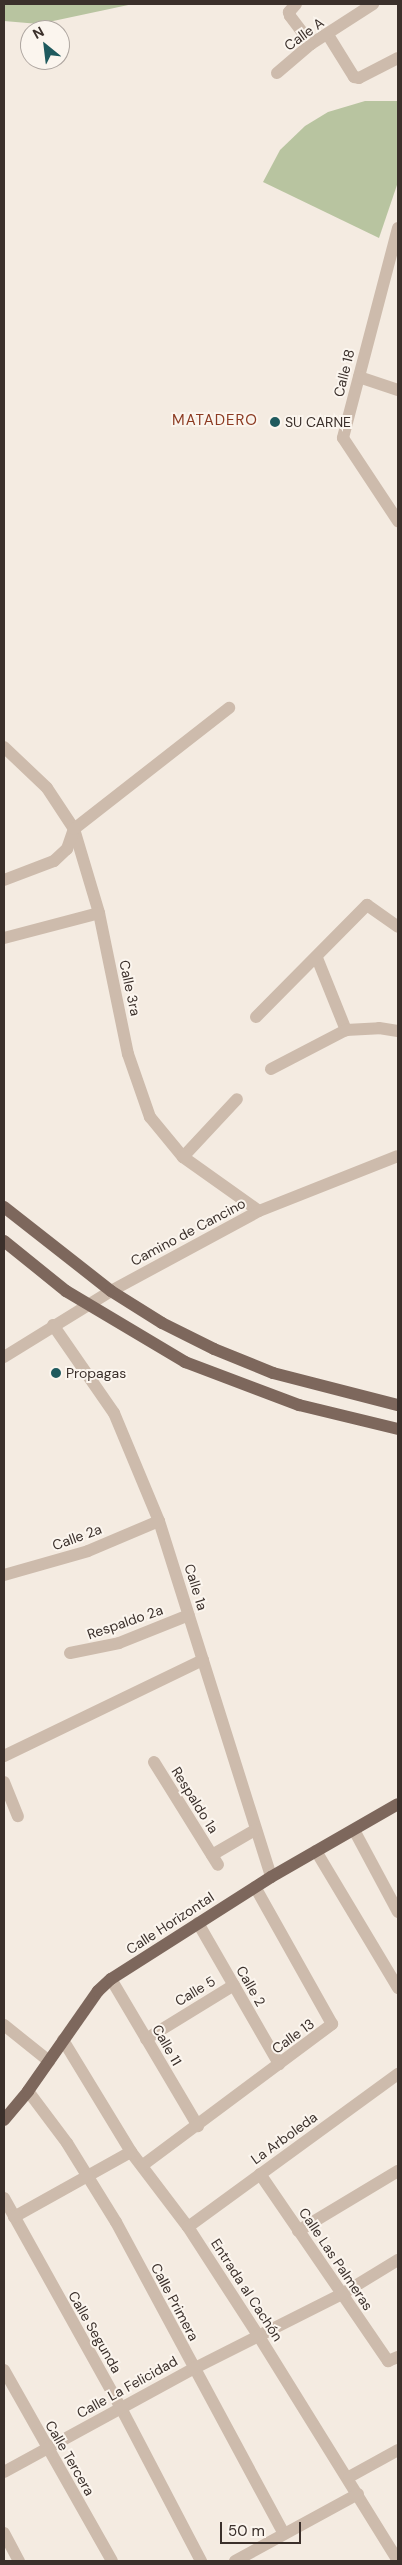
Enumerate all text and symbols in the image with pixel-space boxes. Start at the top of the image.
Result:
street label: Calle A [281,14,327,54]
north arrow [20,20,70,70]
text: N [29,22,47,43]
street label: Calle 18 [330,347,358,399]
district label: MATADERO [171,412,259,430]
place label: SU CARNE [285,414,351,430]
marker: SU CARNE [269,416,281,428]
street label: Calle 3ra [116,959,144,1017]
street label: Camino de Cancino [128,1195,248,1269]
place label: Propagas [66,1365,126,1381]
marker: Propagas [50,1367,62,1379]
street label: Calle 2a [50,1520,104,1554]
street label: Calle 1a [181,1562,211,1612]
street label: Respaldo 2a [85,1601,165,1643]
street label: Respaldo 1a [168,1764,222,1836]
street label: Calle Horizontal [123,1888,217,1958]
street label: Calle 2 [233,1963,269,2009]
street label: Calle 5 [172,1972,218,2010]
street label: Calle 13 [269,2015,317,2057]
street label: Calle 11 [149,2022,185,2068]
street label: La Arboleda [248,2108,320,2168]
street label: Calle Las Palmeras [295,2205,377,2313]
street label: Entrada al Cachón [208,2236,286,2344]
street label: Calle Primera [148,2260,202,2344]
street label: Calle Segunda [65,2288,125,2376]
street label: Calle La Felicidad [74,2352,180,2422]
street label: Calle Tercera [42,2418,98,2498]
scale bar [222,2512,303,2544]
text: 50 m [228,2521,265,2541]

